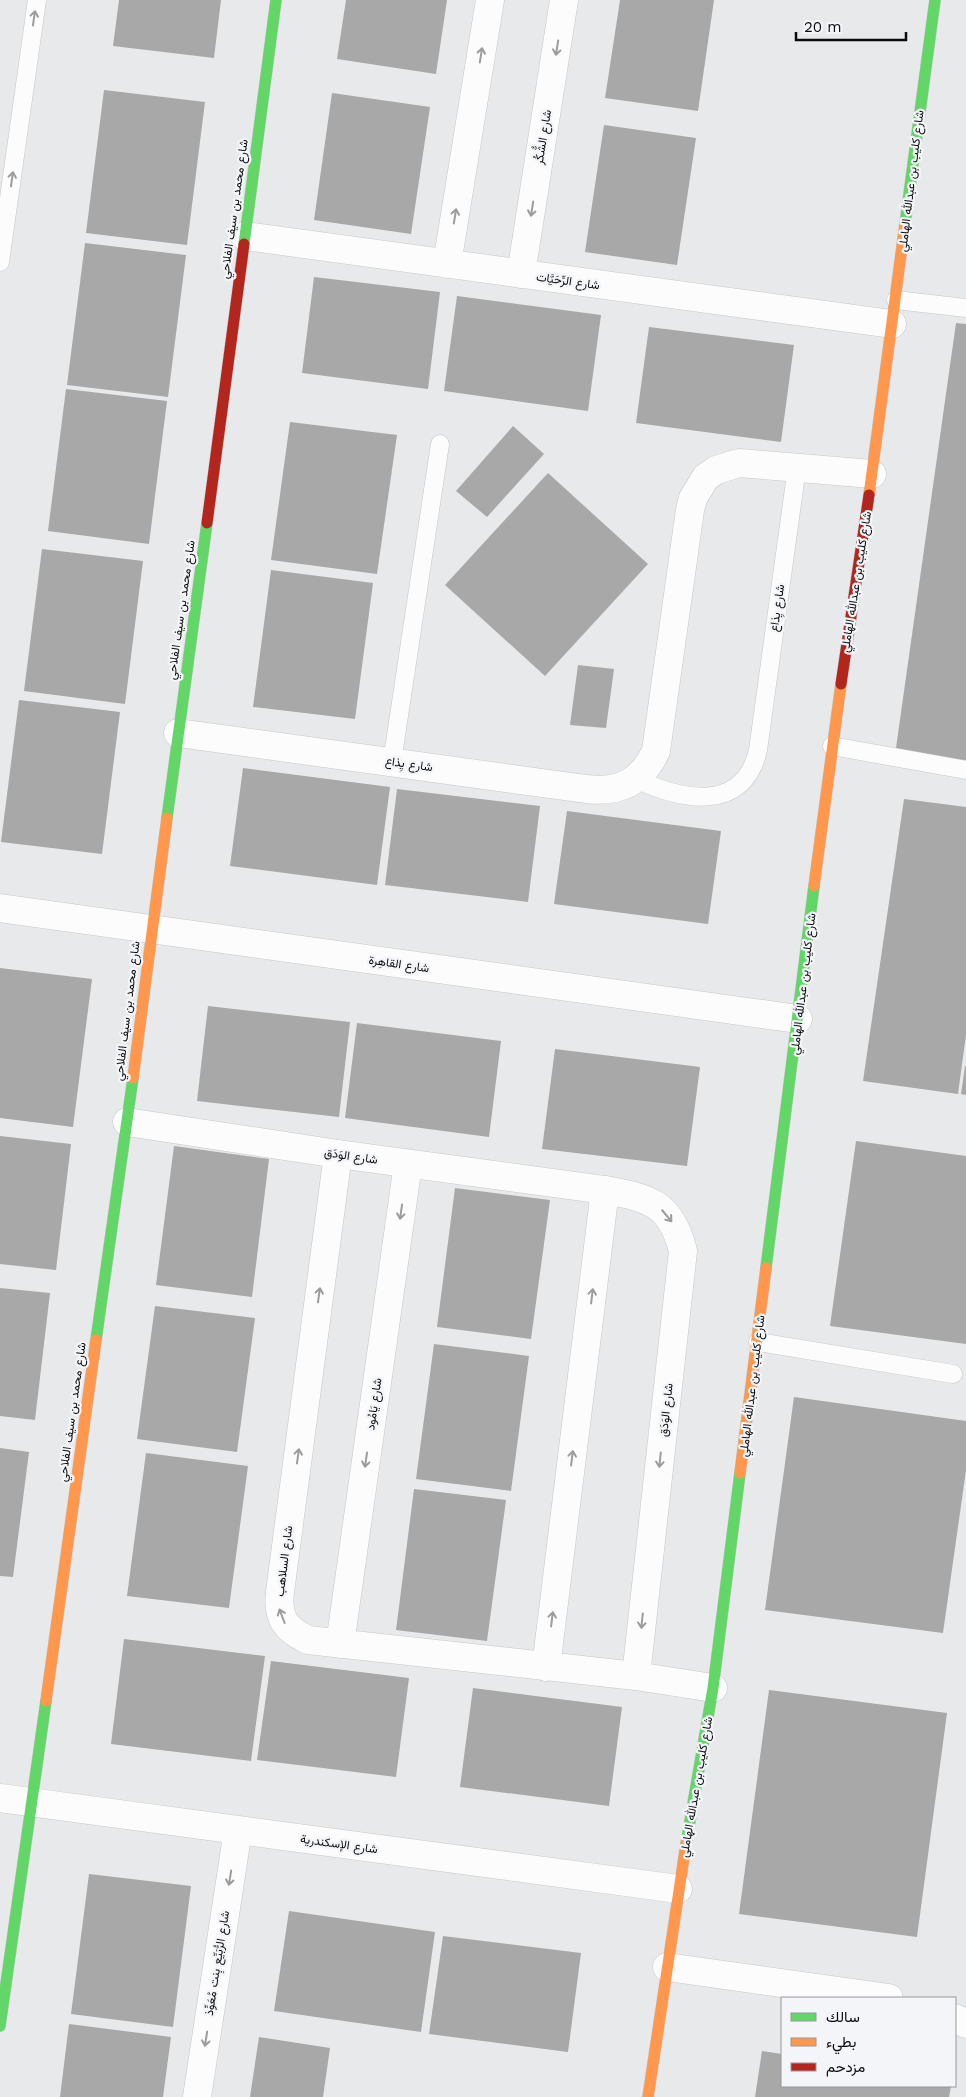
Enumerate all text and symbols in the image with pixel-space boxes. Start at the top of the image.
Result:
scale bar [796,10,906,42]
one-way arrow [29,11,39,27]
text: 20 m [804,18,842,36]
one-way arrow [551,40,561,56]
one-way arrow [476,48,486,64]
street label: شارع الشُّكُر [529,108,556,167]
street label: شارع كليب بن عبدالله الهاملي [895,109,930,253]
street label: شارع محمد بن سيف الفلاحي [217,138,254,280]
one-way arrow [7,172,17,188]
one-way arrow [526,200,536,216]
one-way arrow [451,208,461,224]
street label: شارع الرِّحَيَّات [535,270,601,294]
street label: شارع كليب بن عبدالله الهاملي [838,510,877,654]
street label: شارع محمد بن سيف الفلاحي [164,539,201,681]
street label: شارع يِذاع [767,583,789,633]
street label: شارع يِذاع [384,754,434,776]
street label: شارع كليب بن عبدالله الهاملي [787,912,822,1056]
street label: شارع محمد بن سيف الفلاحي [111,940,146,1082]
street label: شارع القاهِرة [367,953,430,977]
street label: شارع الوَدَق [323,1145,379,1169]
one-way arrow [396,1204,406,1220]
one-way arrow [661,1209,672,1222]
one-way arrow [314,1287,324,1303]
one-way arrow [587,1289,597,1305]
street label: شارع كليب بن عبدالله الهاملي [736,1314,771,1458]
street label: شارع محمد بن سيف الفلاحي [55,1341,92,1483]
street label: شارع يَامُود [363,1377,387,1431]
street label: شارع الوَدَق [656,1382,678,1438]
one-way arrow [293,1448,303,1464]
one-way arrow [567,1450,577,1466]
one-way arrow [361,1451,371,1467]
one-way arrow [655,1452,665,1468]
street label: شارع السلاهب [273,1525,297,1597]
one-way arrow [277,1609,287,1624]
one-way arrow [547,1611,557,1627]
one-way arrow [637,1613,647,1629]
street label: شارع كليب بن عبدالله الهاملي [677,1716,718,1859]
street label: شارع الإسكندرية [299,1832,379,1858]
one-way arrow [225,1870,235,1886]
street label: شارع الرُّبَيِّع بِنت مُعَوِّذ [202,1910,234,2017]
legend [781,1997,956,2087]
text: سالك [826,2008,860,2026]
one-way arrow [200,2030,210,2046]
text: بطيء [826,2033,856,2055]
text: مزدحم [826,2058,865,2077]

